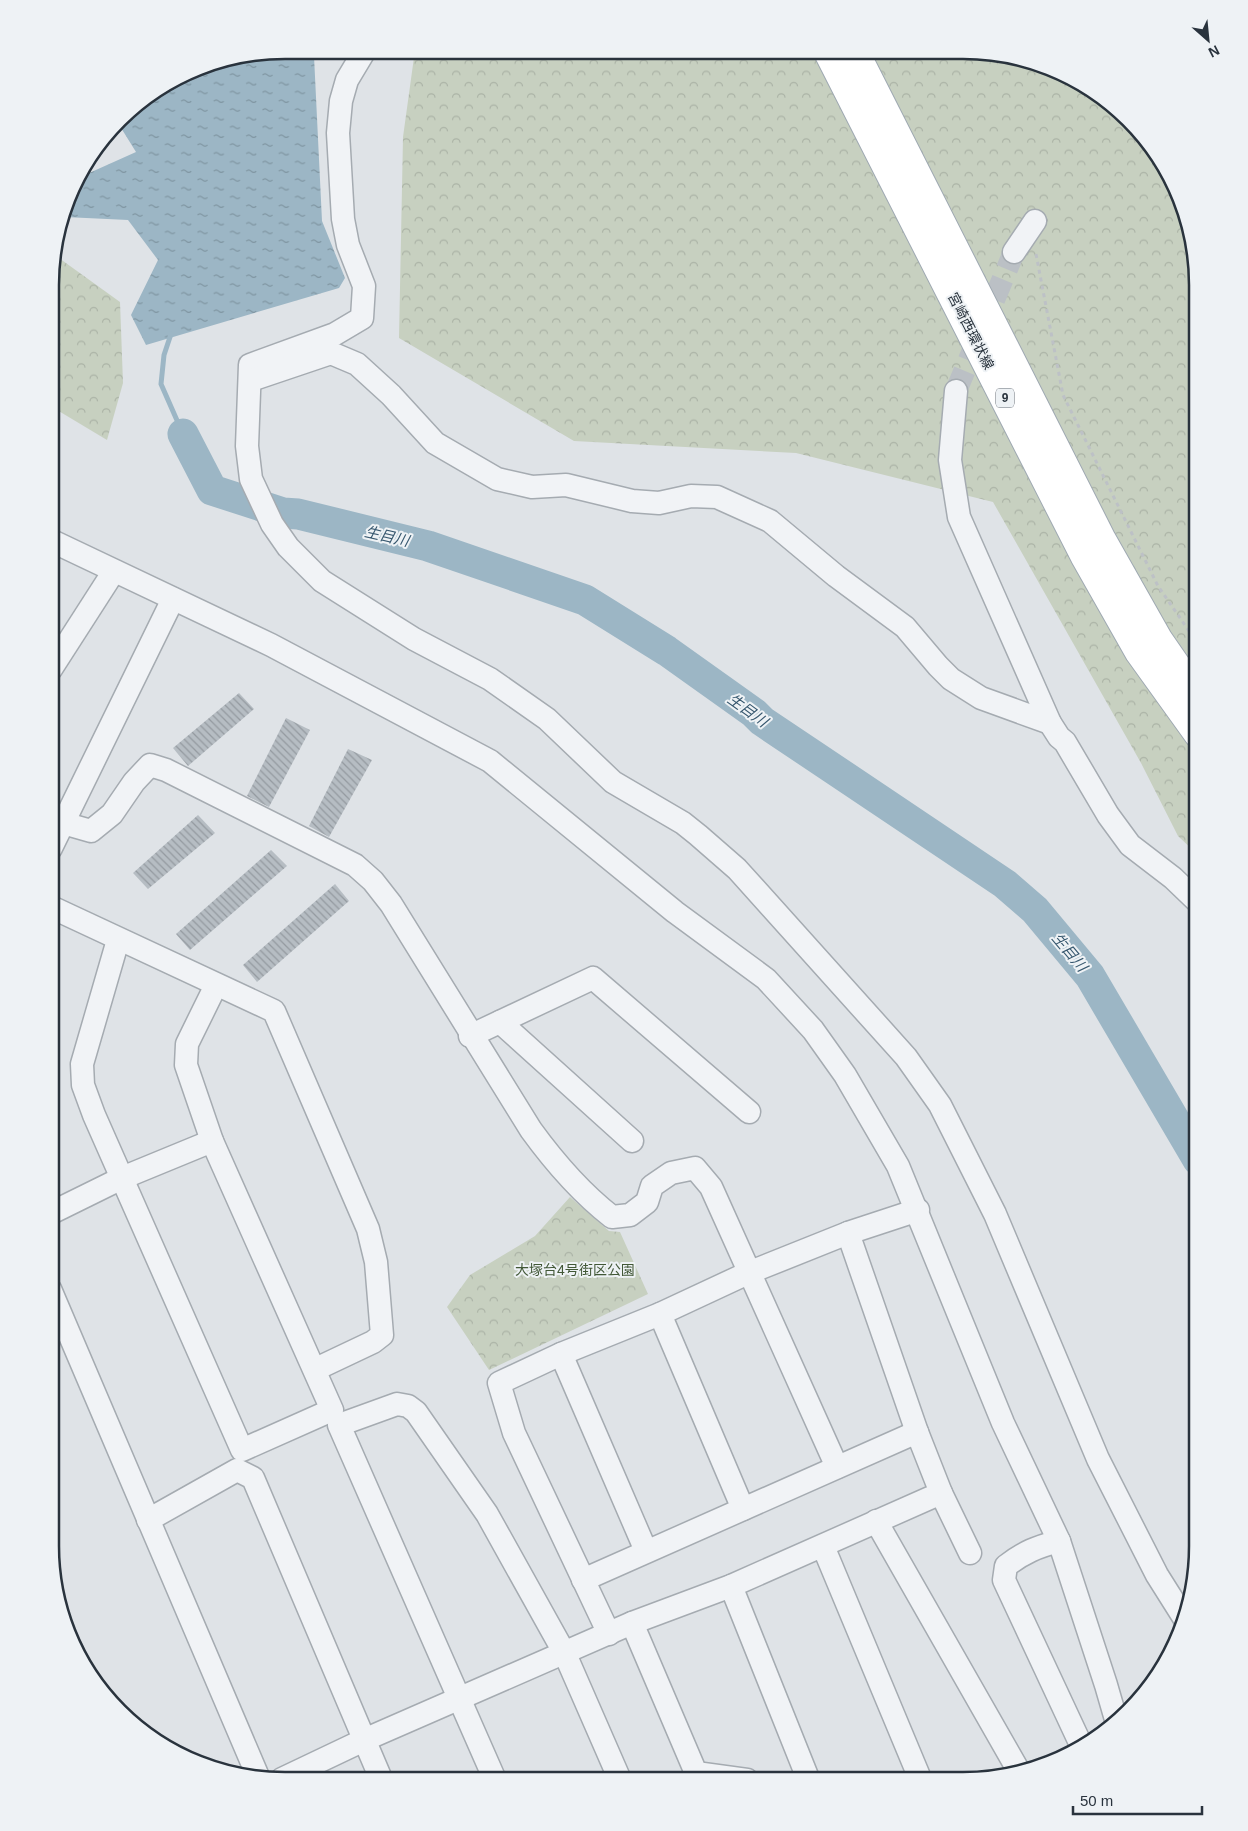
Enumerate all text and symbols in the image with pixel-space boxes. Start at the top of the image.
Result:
north arrow [1183,15,1233,65]
text: N [1206,42,1222,61]
street label: 宮崎西環状線 [945,290,997,372]
road number: 9 [996,388,1014,408]
water label: 生目川 [363,523,413,550]
water label: 生目川 [725,690,773,731]
water label: 生目川 [1049,929,1092,976]
park label: 大塚台4号街区公園 [515,1262,635,1278]
scale bar [1073,1784,1202,1816]
text: 50 m [1080,1792,1113,1809]

